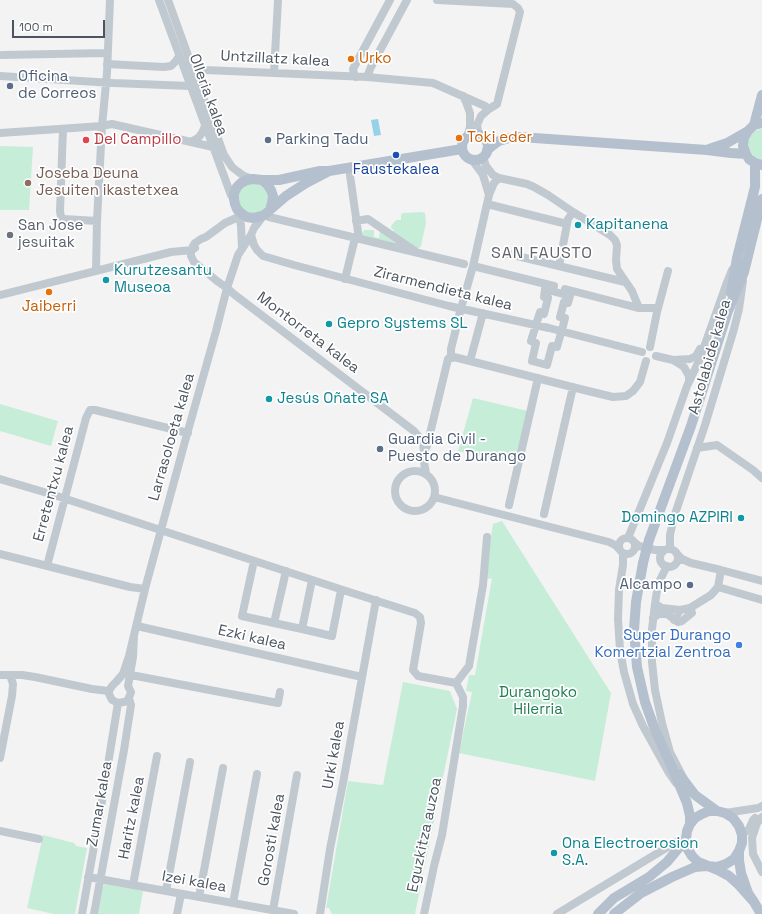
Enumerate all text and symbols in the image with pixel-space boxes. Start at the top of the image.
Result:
scale bar [14,12,107,38]
text: 100 m [19,19,53,35]
street label: Untzillatz kalea [220,47,330,71]
place label: Urko [359,50,392,68]
street label: Olleria kalea [185,52,231,138]
marker: Urko [346,54,356,64]
place label: Oficina de Correos [18,68,96,103]
marker: Oficina de Correos [5,81,15,91]
place label: Toki eder [467,129,532,147]
place label: Del Campillo [94,131,181,149]
place label: Parking Tadu [276,131,368,149]
marker: Toki eder [454,133,464,143]
marker: Del Campillo [81,135,91,145]
marker: Parking Tadu [263,135,273,145]
marker: Faustekalea [391,150,401,160]
place label: Faustekalea [353,161,439,179]
place label: Joseba Deuna Jesuiten ikastetxea [36,165,179,200]
marker: Joseba Deuna Jesuiten ikastetxea [23,178,33,188]
place label: Kapitanena [586,216,668,234]
place label: San Jose jesuitak [18,217,83,252]
marker: Kapitanena [573,220,583,230]
marker: San Jose jesuitak [5,230,15,240]
district label: SAN FAUSTO [491,244,593,264]
place label: Kurutzesantu Museoa [114,262,212,297]
street label: Zirarmendieta kalea [372,263,514,315]
marker: Kurutzesantu Museoa [101,275,111,285]
marker: Jaiberri [44,287,54,297]
street label: Montorreta kalea [253,289,363,377]
street label: Astolabide kalea [685,297,735,417]
place label: Jaiberri [22,298,76,316]
place label: Gepro Systems SL [337,315,468,333]
marker: Gepro Systems SL [324,319,334,329]
street label: Larrasoloeta kalea [145,371,199,503]
place label: Jesús Oñate SA [277,390,389,408]
marker: Jesús Oñate SA [264,394,274,404]
street label: Erretentxu kalea [30,424,78,544]
place label: Guardia Civil - Puesto de Durango [388,431,526,466]
marker: Guardia Civil - Puesto de Durango [375,444,385,454]
place label: Domingo AZPIRI [621,509,733,527]
marker: Domingo AZPIRI [736,513,746,523]
place label: Alcampo [619,576,682,594]
marker: Alcampo [685,580,695,590]
street label: Ezki kalea [216,621,288,655]
place label: Super Durango Komertzial Zentroa [594,627,731,662]
marker: Super Durango Komertzial Zentroa [734,640,744,650]
park label: Durangoko Hilerria [499,684,577,719]
street label: Urki kalea [319,719,349,791]
street label: Zumar kalea [84,760,116,848]
street label: Haritz kalea [115,775,149,861]
street label: Eguzkitza auzoa [404,776,446,894]
street label: Gorosti kalea [255,792,289,888]
place label: Ona Electroerosion S.A. [562,835,699,870]
marker: Ona Electroerosion S.A. [549,848,559,858]
street label: Izei kalea [160,867,228,897]

